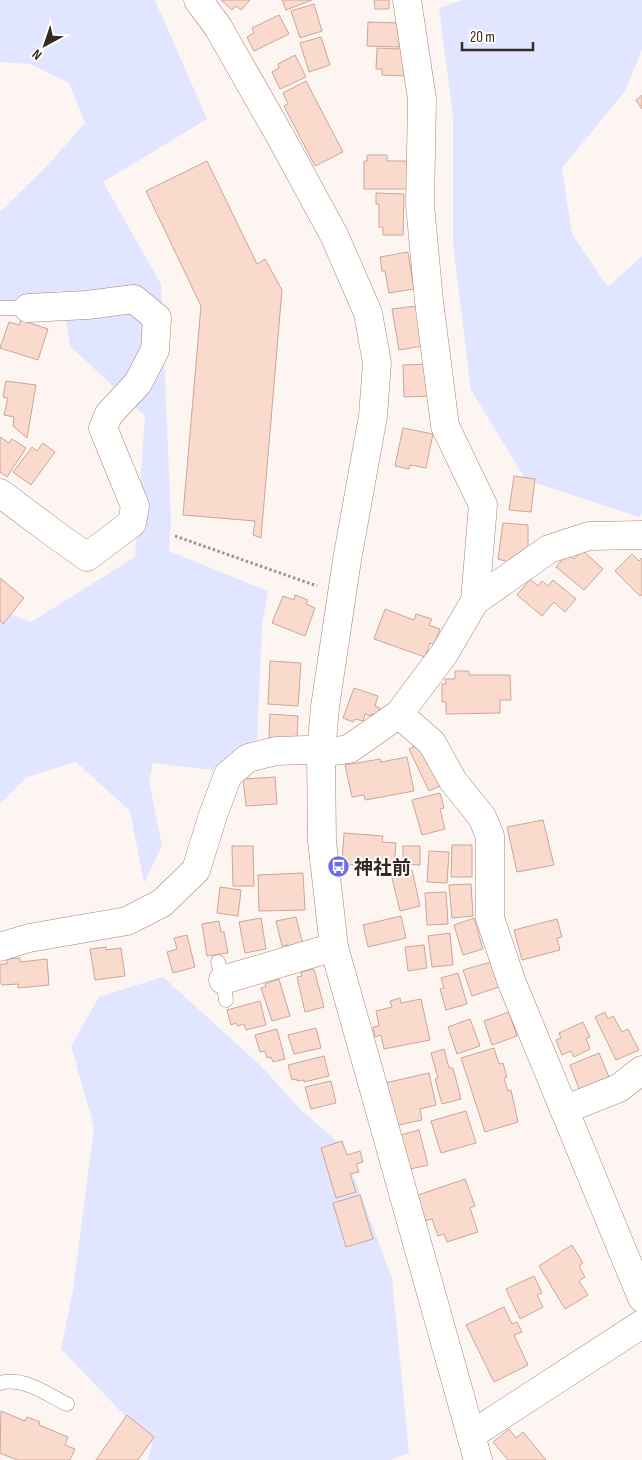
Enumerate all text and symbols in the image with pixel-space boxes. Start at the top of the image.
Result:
north arrow [20,20,70,70]
scale bar [462,20,533,52]
text: 20 m [470,28,495,47]
text: N [29,46,45,63]
bus stop icon: 神社前 [326,855,350,879]
place label: 神社前 [354,857,411,880]

